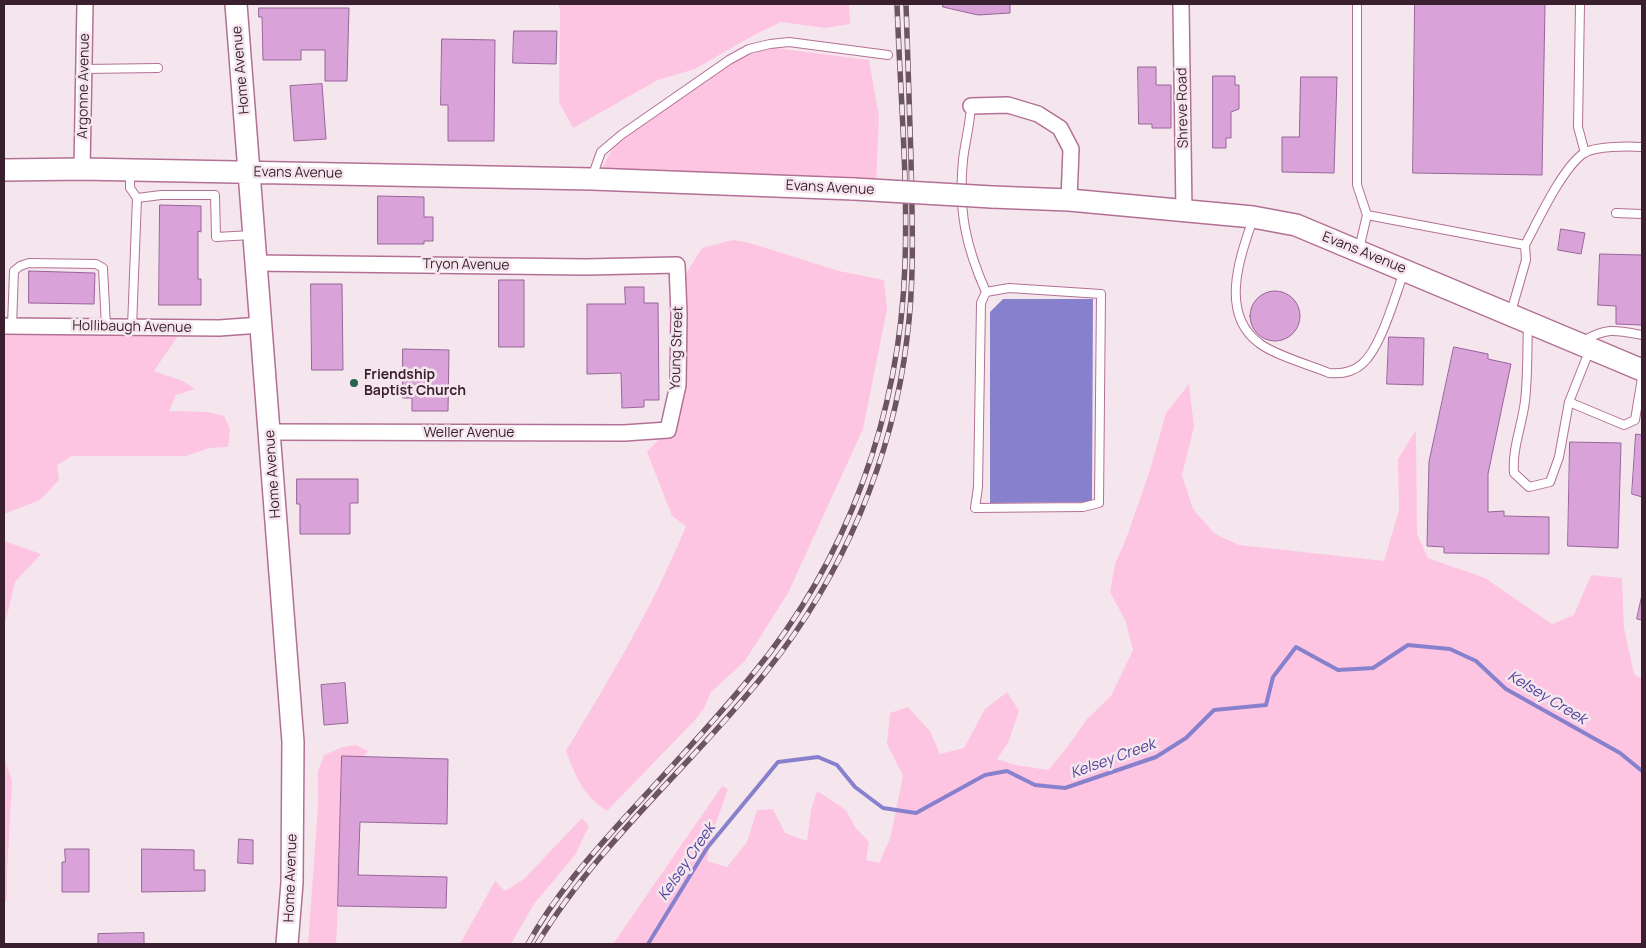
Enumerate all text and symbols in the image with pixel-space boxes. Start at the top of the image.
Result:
street label: Home Avenue [229,25,253,115]
street label: Argonne Avenue [75,33,93,139]
street label: Shreve Road [1174,67,1192,149]
street label: Evans Avenue [253,164,343,182]
street label: Evans Avenue [785,177,875,199]
street label: Evans Avenue [1320,229,1408,277]
street label: Tryon Avenue [422,256,510,274]
street label: Young Street [667,306,687,390]
street label: Hollibaugh Avenue [72,318,192,336]
place label: Friendship Baptist Church [364,367,466,400]
marker: Friendship Baptist Church [348,377,360,389]
street label: Weller Avenue [424,425,514,441]
street label: Home Avenue [262,429,284,519]
water label: Kelsey Creek [1504,667,1590,729]
water label: Kelsey Creek [1068,735,1158,783]
water label: Kelsey Creek [655,820,719,904]
street label: Home Avenue [281,833,301,923]

